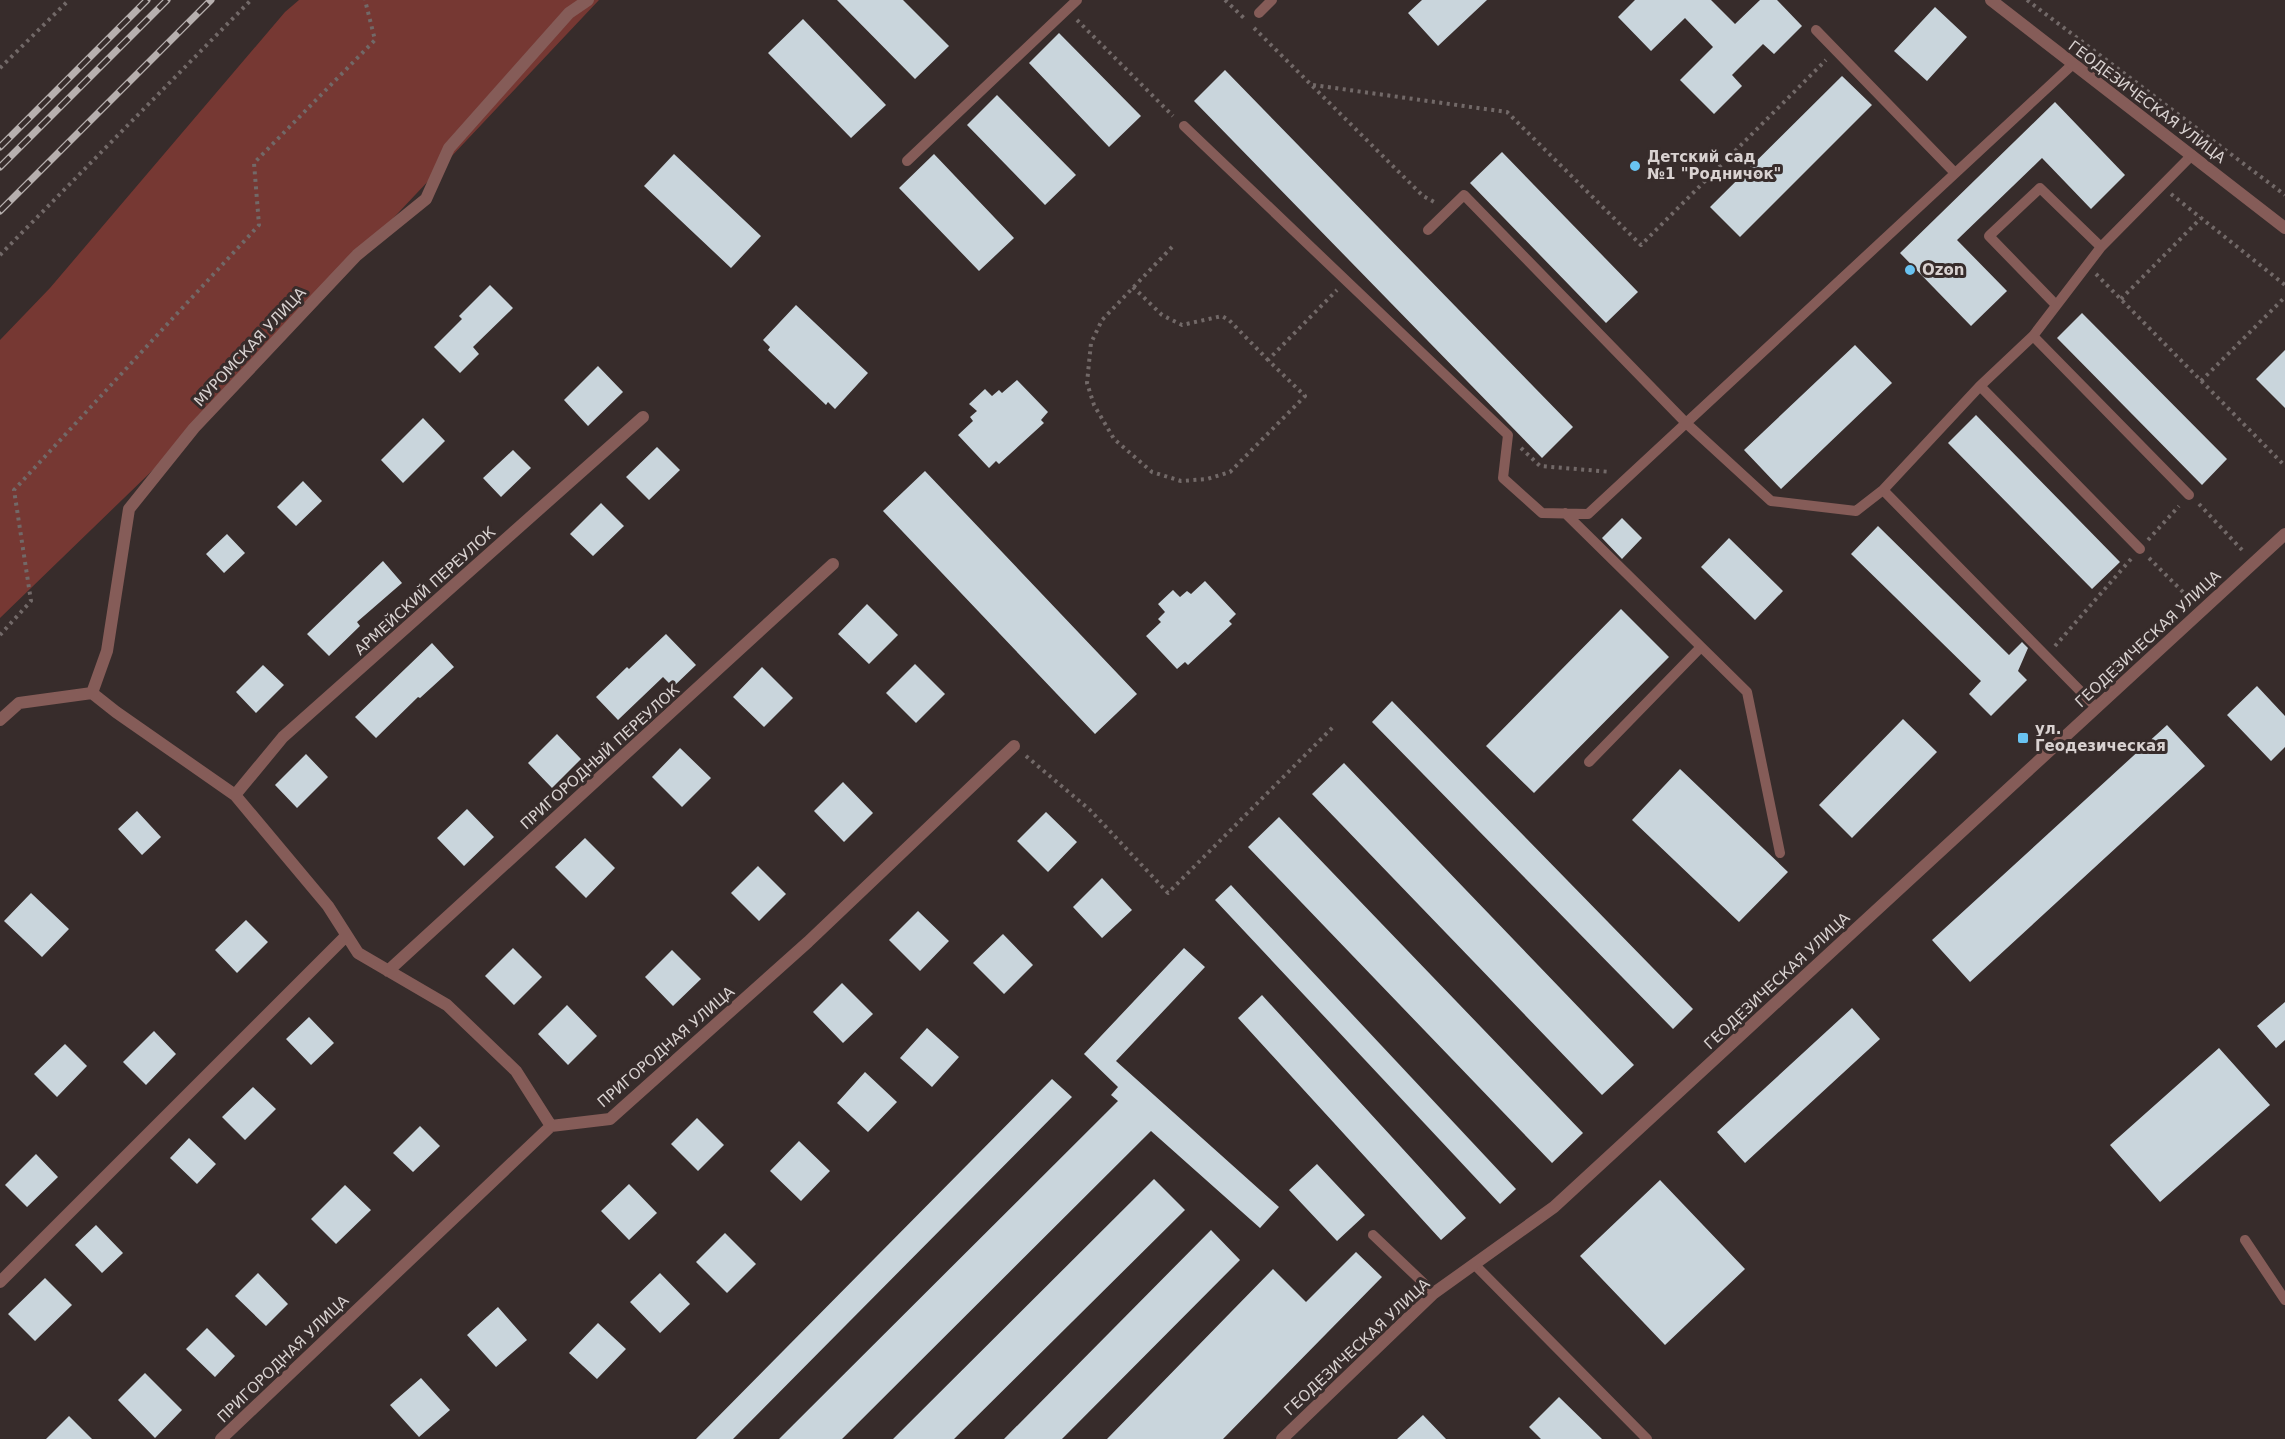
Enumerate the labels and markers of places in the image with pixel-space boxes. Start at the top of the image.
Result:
place label: Детский сад №1 "Родничок" [1647,148,1781,183]
marker: Детский сад №1 "Родничок" [1628,159,1642,173]
place label: Ozon [1922,261,1964,279]
marker: Ozon [1903,263,1917,277]
place label: ул. Геодезическая [2035,720,2166,755]
marker: ул. Геодезическая [2016,731,2030,745]

